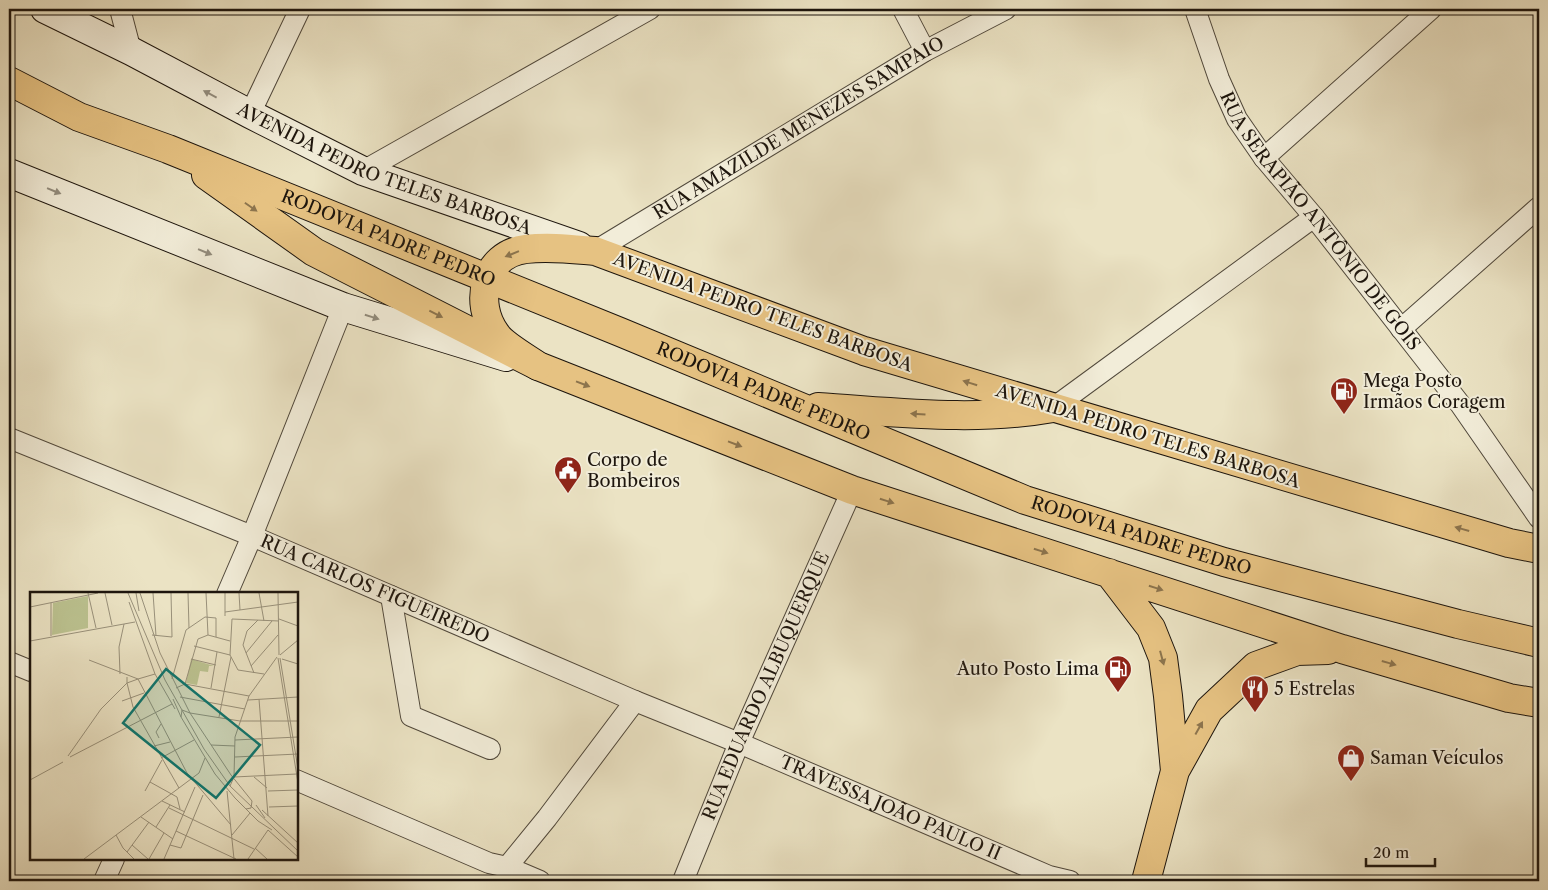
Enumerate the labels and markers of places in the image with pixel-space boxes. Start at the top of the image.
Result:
place label: Mega Posto Irmãos Coragem [1363,370,1506,413]
fuel station icon: Mega Posto Irmãos Coragem [1329,376,1359,415]
place label: Corpo de Bombeiros [587,449,680,492]
public building icon: Corpo de Bombeiros [553,455,583,494]
fuel station icon: Auto Posto Lima [1103,654,1133,693]
place label: Auto Posto Lima [956,658,1099,680]
restaurant icon: 5 Estrelas [1240,674,1270,713]
place label: 5 Estrelas [1274,678,1355,700]
shop icon: Saman Veículos [1336,743,1366,782]
place label: Saman Veículos [1370,747,1504,769]

